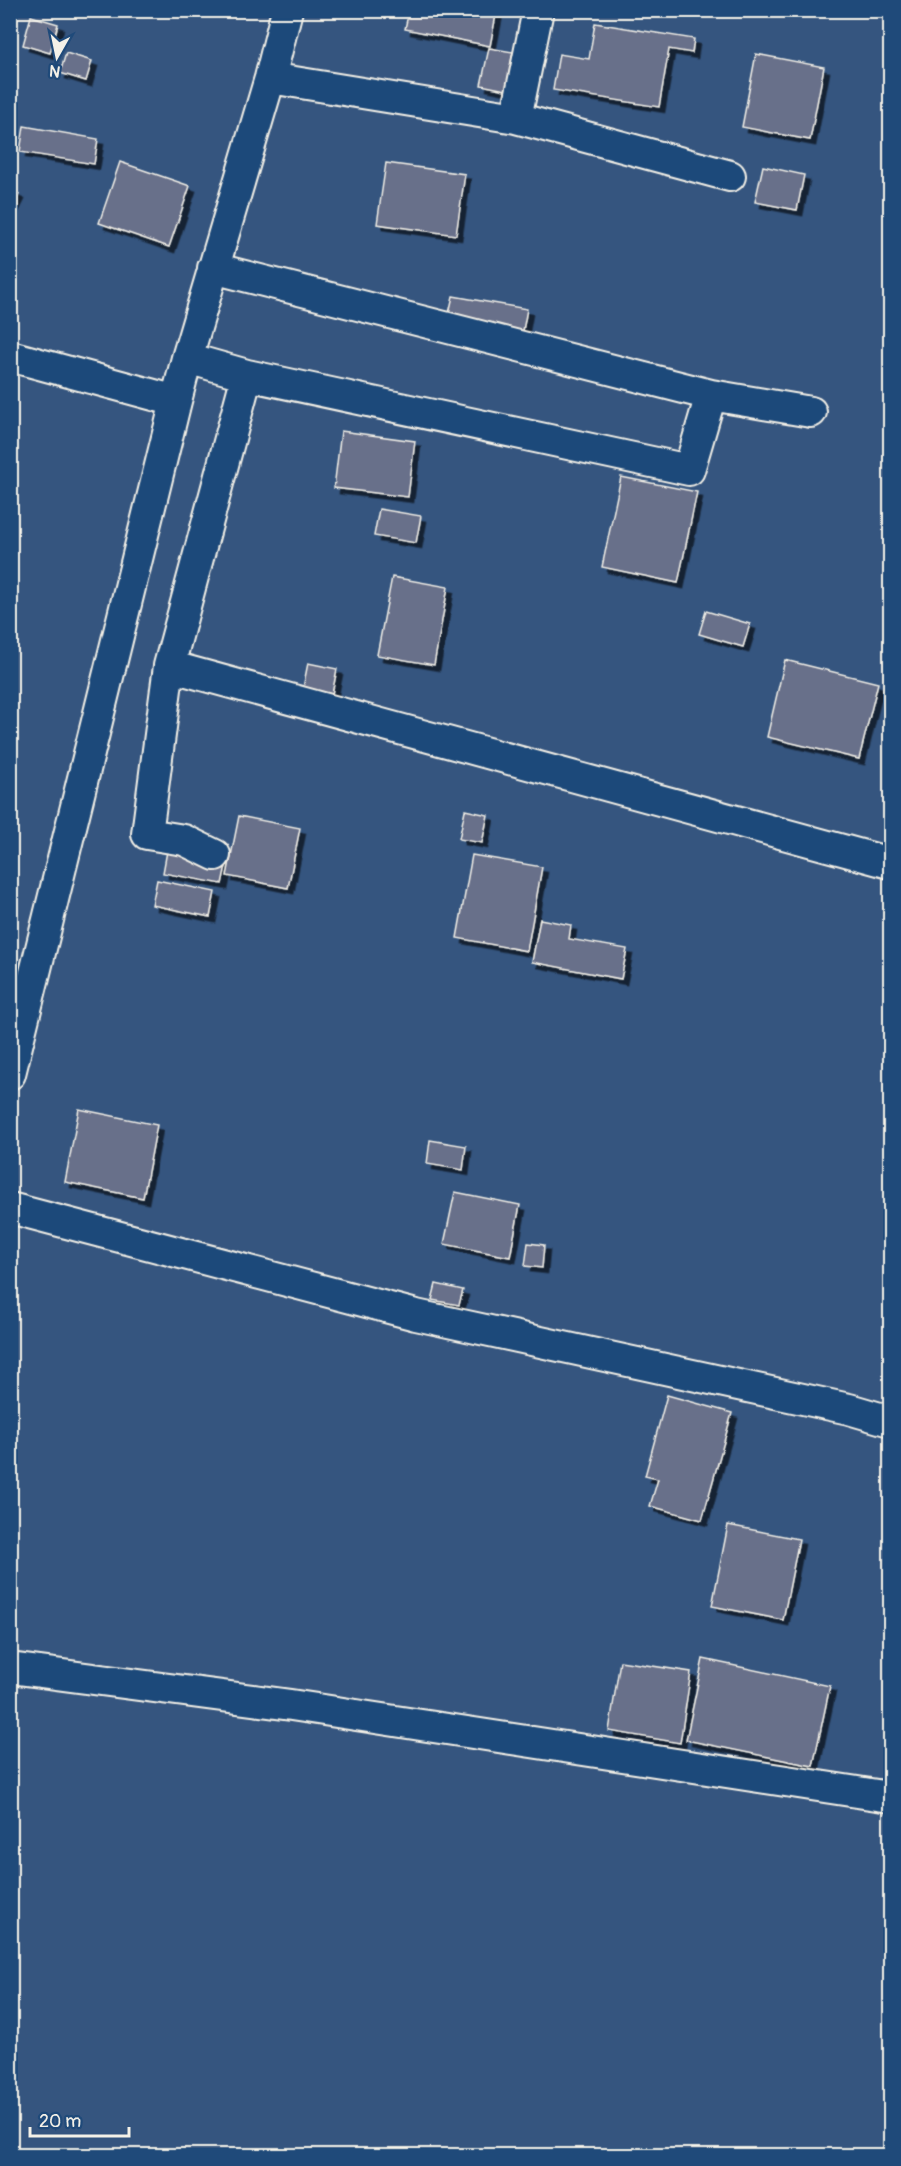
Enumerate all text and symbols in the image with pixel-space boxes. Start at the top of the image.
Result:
north arrow [27,27,87,87]
text: N [48,60,62,82]
scale bar [30,2100,129,2138]
text: 20 m [39,2110,81,2133]

